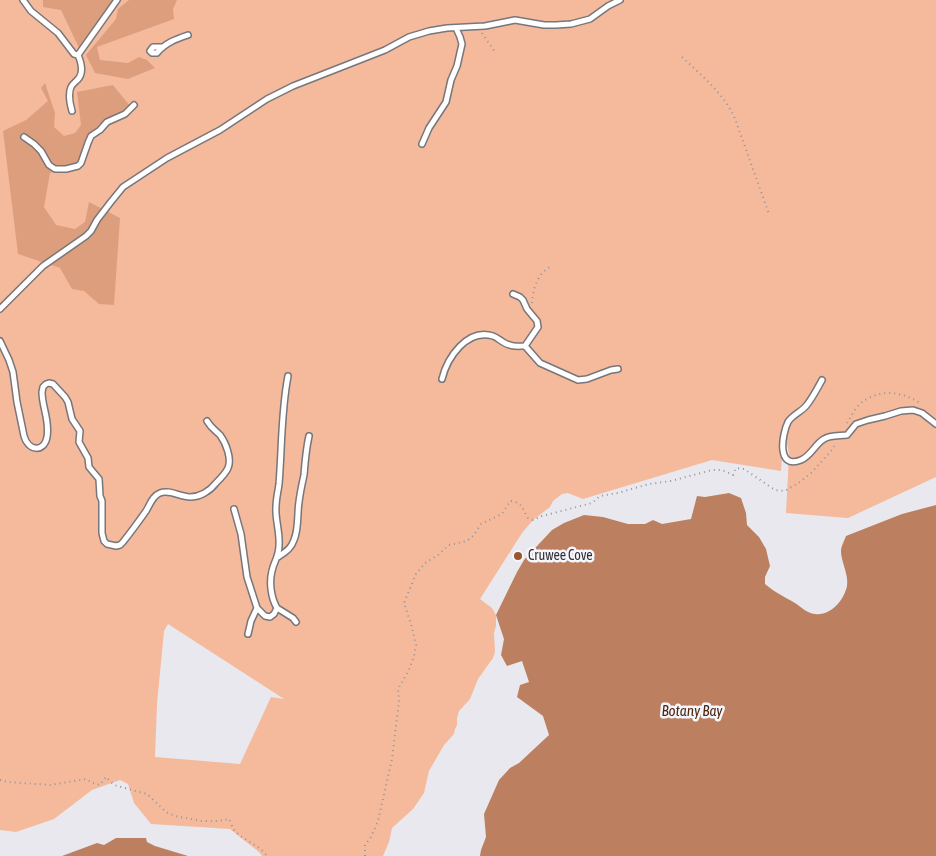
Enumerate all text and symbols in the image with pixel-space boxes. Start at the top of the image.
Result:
place label: Cruwee Cove [528,548,593,564]
marker: Cruwee Cove [512,550,524,562]
water label: Botany Bay [661,702,723,720]

